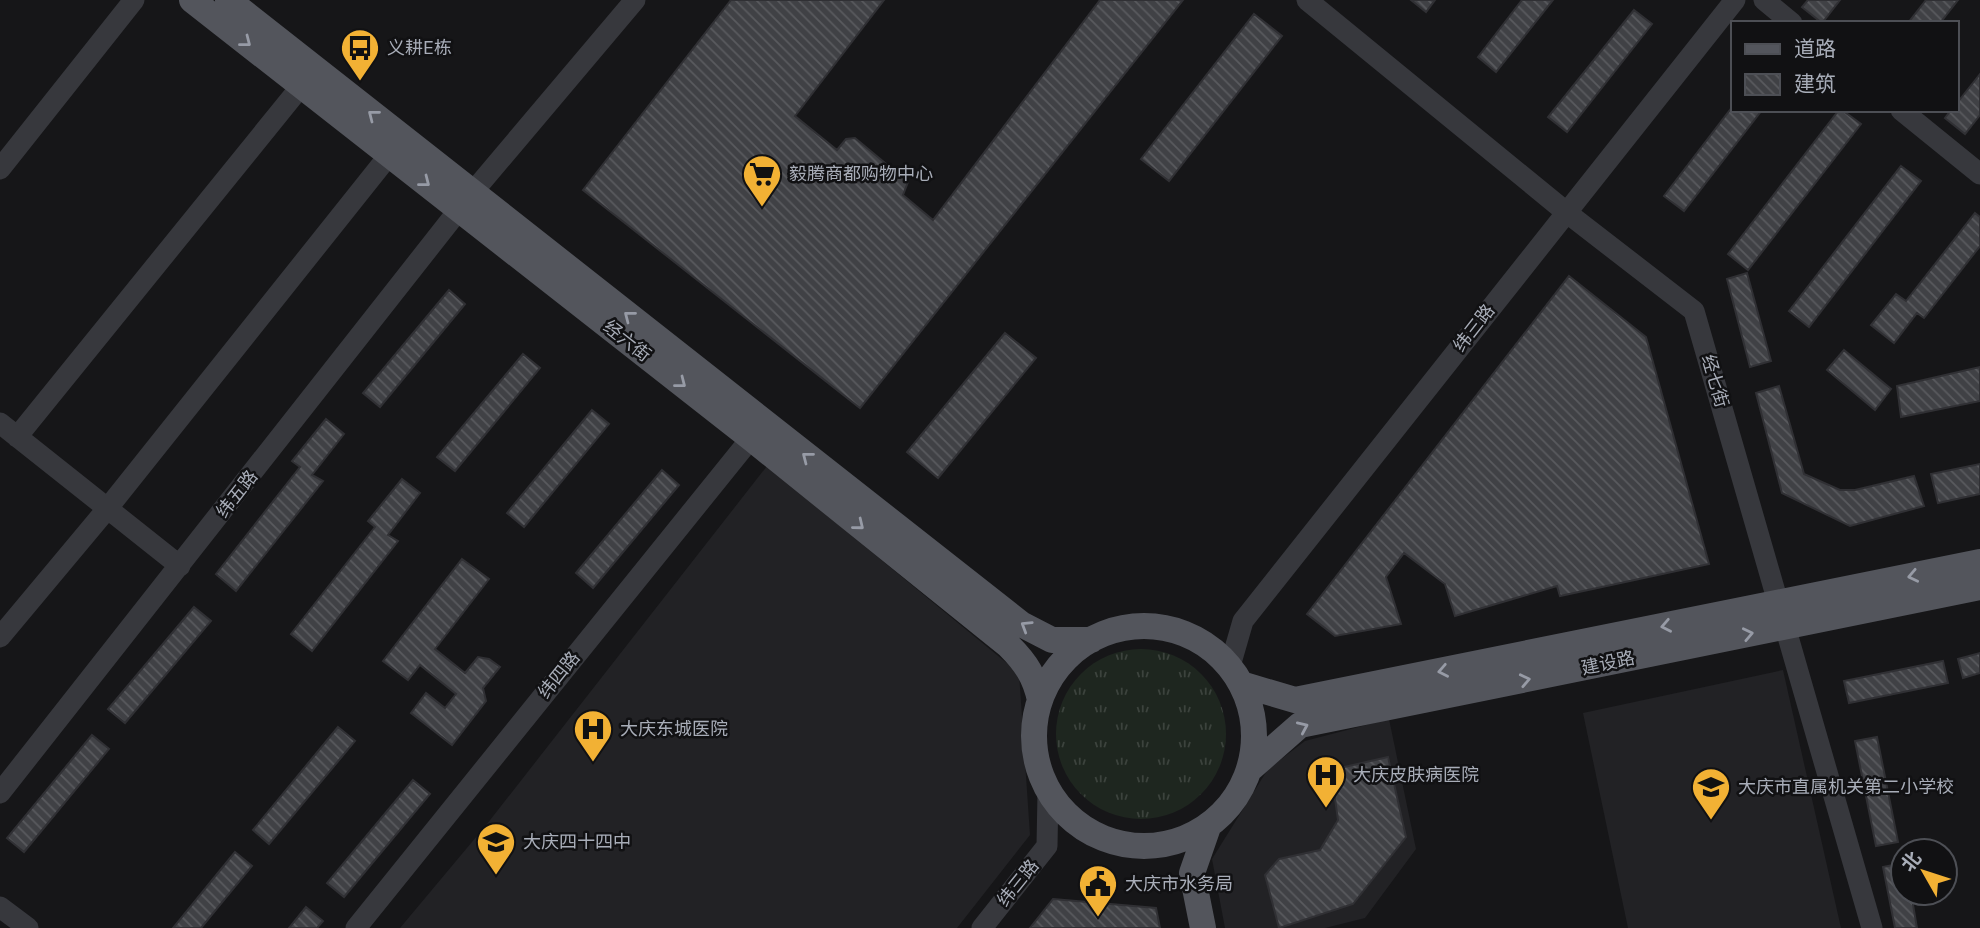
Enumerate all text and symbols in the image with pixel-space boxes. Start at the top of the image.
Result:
legend [1731,21,1959,112]
bus stop icon: 义耕E栋 [339,27,381,82]
one-way arrow [238,33,251,46]
text: 道路 [1794,35,1836,60]
place label: 义耕E栋 [387,36,452,58]
text: 建筑 [1794,70,1836,95]
one-way arrow [369,110,381,123]
supermarket icon: 毅腾商都购物中心 [741,153,783,208]
place label: 毅腾商都购物中心 [789,162,933,184]
one-way arrow [418,173,430,186]
street label: 纬三路 [1448,299,1499,355]
one-way arrow [624,312,636,325]
street label: 经六街 [600,315,656,366]
street label: 经七街 [1698,352,1734,410]
one-way arrow [673,375,686,388]
one-way arrow [803,453,815,466]
street label: 纬五路 [211,465,262,521]
one-way arrow [851,517,863,530]
one-way arrow [1907,568,1919,583]
one-way arrow [1660,618,1672,633]
one-way arrow [1021,622,1034,635]
one-way arrow [1742,628,1754,643]
street label: 纬四路 [533,646,584,702]
street label: 建设路 [1579,646,1636,678]
one-way arrow [1437,662,1449,677]
one-way arrow [1519,673,1531,688]
hospital icon: 大庆东城医院 [572,708,614,763]
place label: 大庆东城医院 [620,717,728,739]
one-way arrow [1296,722,1308,736]
hospital icon: 大庆皮肤病医院 [1305,754,1347,809]
place label: 大庆皮肤病医院 [1353,763,1479,785]
school or university icon: 大庆市直属机关第二小学校 [1690,766,1732,821]
place label: 大庆市直属机关第二小学校 [1738,775,1954,797]
school or university icon: 大庆四十四中 [475,821,517,876]
place label: 大庆四十四中 [523,830,631,852]
north arrow [1889,837,1959,907]
text: 北 [1895,846,1925,876]
street label: 纬三路 [992,854,1043,910]
public building icon: 大庆市水务局 [1077,863,1119,918]
place label: 大庆市水务局 [1125,872,1233,894]

